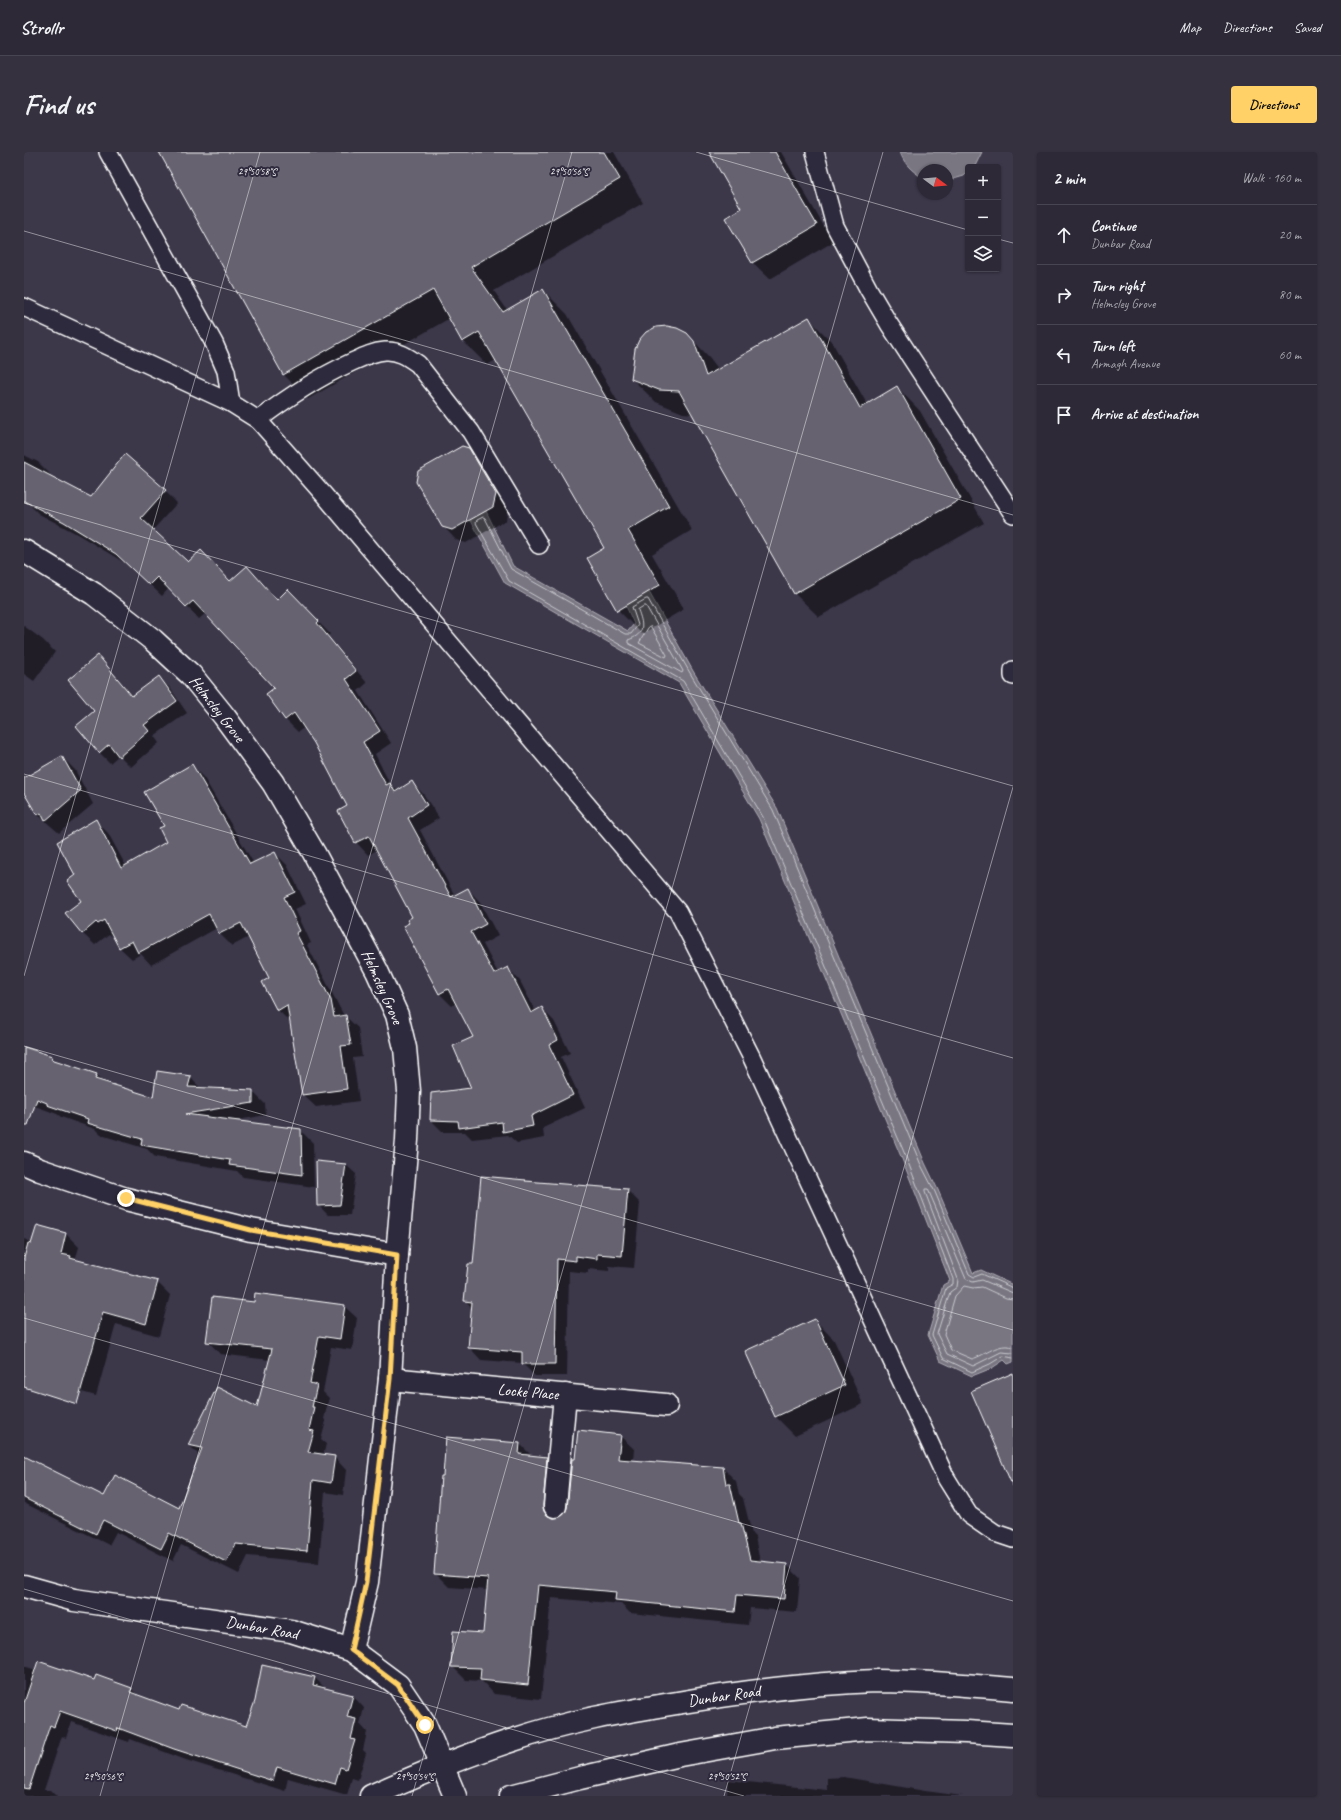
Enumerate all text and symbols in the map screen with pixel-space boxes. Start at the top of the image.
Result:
text: Strollr [20,16,63,40]
text: Map [1180,19,1201,36]
text: Directions [1223,19,1272,36]
text: Saved [1294,19,1321,36]
button: Directions [1231,86,1317,123]
text: Find us [24,87,94,122]
north arrow [917,164,953,200]
map controls [965,164,1001,272]
button: + [965,164,1001,200]
text: 29°50'58"S [238,165,278,178]
text: 29°50'56"S [550,165,590,178]
text: 2 min [1053,168,1086,189]
text: Walk · 160 m [1242,170,1301,186]
button: − [965,200,1001,236]
text: Continue [1091,217,1136,236]
icon: ahead [1053,224,1075,246]
text: 20 m [1279,227,1301,243]
button: layers [965,236,1001,272]
text: Dunbar Road [1091,236,1150,252]
text: Turn right [1091,277,1144,296]
icon: right [1053,284,1075,306]
text: 80 m [1279,287,1301,303]
text: Helmsley Grove [1091,296,1155,312]
text: Turn left [1091,337,1134,356]
icon: left [1053,344,1075,366]
text: 60 m [1279,347,1301,363]
text: Armagh Avenue [1091,356,1159,372]
icon: arrive [1053,404,1075,426]
text: Arrive at destination [1091,405,1198,424]
street label: Helmsley Grove [185,672,250,748]
street label: Helmsley Grove [357,947,408,1029]
route end [117,1189,135,1207]
street label: Locke Place [497,1379,561,1405]
street label: Dunbar Road [224,1612,302,1645]
street label: Dunbar Road [687,1681,764,1711]
route start [416,1716,434,1734]
text: 29°50'56"S [84,1770,124,1783]
text: 29°50'54"S [396,1770,436,1783]
text: 29°50'52"S [708,1770,748,1783]

